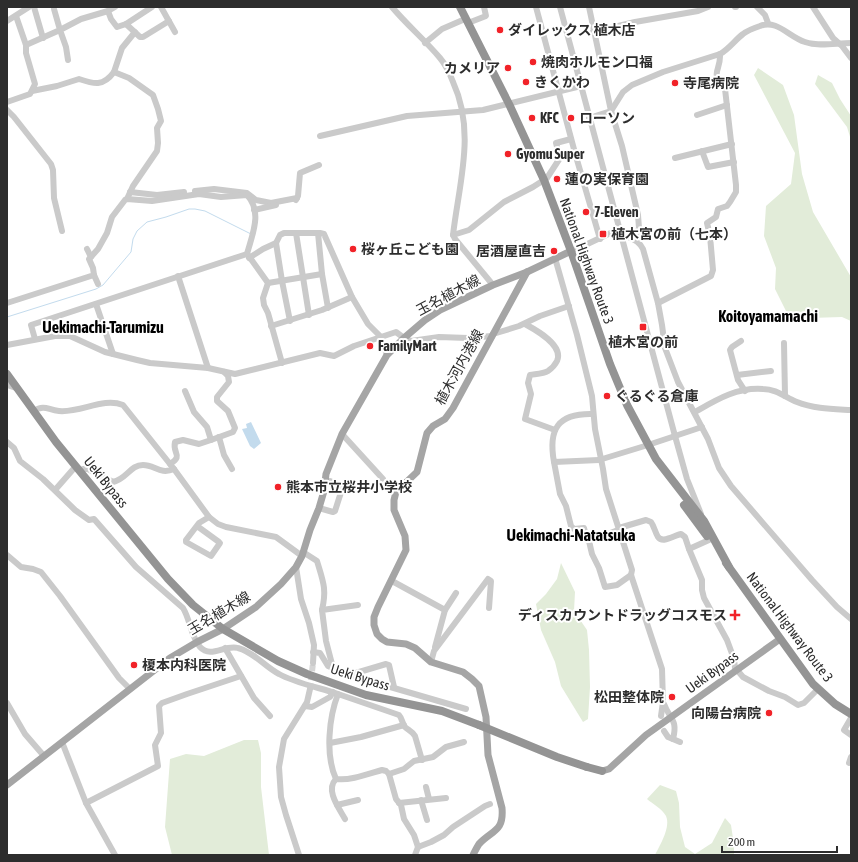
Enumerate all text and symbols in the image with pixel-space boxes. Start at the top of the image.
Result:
place label: ダイレックス 植木店 [508,22,636,38]
marker: ダイレックス 植木店 [495,25,505,35]
place label: 焼肉ホルモン口福 [541,54,653,70]
marker: 焼肉ホルモン口福 [528,57,538,67]
place label: カメリア [444,60,500,76]
marker: カメリア [503,63,513,73]
place label: きくかわ [534,74,590,90]
place label: 寺尾病院 [683,75,739,91]
marker: きくかわ [521,77,531,87]
marker: 寺尾病院 [670,78,680,88]
place label: KFC [540,110,560,126]
place label: ローソン [579,110,635,126]
marker: KFC [527,113,537,123]
marker: ローソン [566,113,576,123]
place label: Gyomu Super [516,146,585,162]
marker: Gyomu Super [503,149,513,159]
place label: 蓮の実保育園 [565,171,649,187]
marker: 蓮の実保育園 [552,174,562,184]
street label: National Highway Route 3 [557,196,617,326]
place label: 7-Eleven [594,204,639,220]
marker: 7-Eleven [581,207,591,217]
place label: 植木宮の前（七本） [611,226,737,242]
marker: 植木宮の前（七本） [598,229,608,239]
place label: 桜ヶ丘こども園 [361,241,459,257]
place label: 居酒屋直吉 [476,243,546,259]
marker: 桜ヶ丘こども園 [348,244,358,254]
marker: 居酒屋直吉 [549,246,559,256]
street label: 玉名植木線 [413,272,483,318]
district label: Koitoyamamachi [718,307,818,325]
district label: Uekimachi-Tarumizu [42,318,164,336]
marker: 植木宮の前 [638,322,648,332]
street label: 植木河内港線 [432,326,486,408]
place label: 植木宮の前 [608,334,678,350]
place label: FamilyMart [378,338,436,354]
marker: FamilyMart [365,341,375,351]
place label: ぐるぐる倉庫 [615,388,698,404]
marker: ぐるぐる倉庫 [602,391,612,401]
street label: Ueki Bypass [81,453,131,511]
place label: 熊本市立桜井小学校 [286,479,412,495]
marker: 熊本市立桜井小学校 [273,482,283,492]
district label: Uekimachi-Natatsuka [506,526,636,544]
street label: National Highway Route 3 [744,569,836,685]
street label: 玉名植木線 [185,588,253,638]
place label: ディスカウントドラッグコスモス [518,607,727,623]
marker: ディスカウントドラッグコスモス [730,610,740,620]
street label: Ueki Bypass [683,648,741,696]
place label: 榎本内科医院 [142,657,226,673]
marker: 榎本内科医院 [129,660,139,670]
street label: Ueki Bypass [329,660,392,694]
place label: 松田整体院 [594,689,664,705]
marker: 松田整体院 [667,692,677,702]
place label: 向陽台病院 [691,705,761,721]
marker: 向陽台病院 [764,708,774,718]
scale bar [722,828,837,854]
text: 200 m [728,835,755,849]

